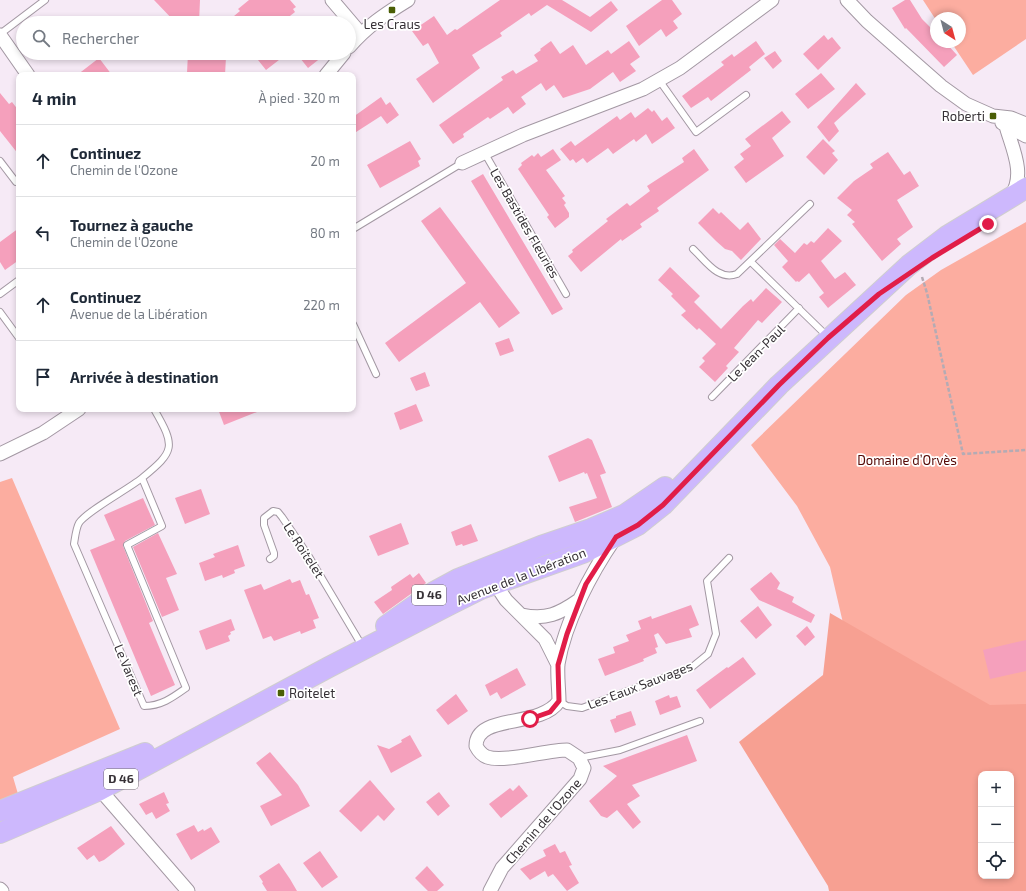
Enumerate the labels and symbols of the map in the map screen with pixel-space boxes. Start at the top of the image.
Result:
marker: Les Craus [387,5,397,15]
north arrow [930,12,966,48]
place label: Les Craus [364,16,420,32]
place label: Roberti [942,108,985,124]
marker: Roberti [988,111,998,121]
street label: Les Bastides Fleuries [487,165,563,281]
route end [979,215,997,233]
street label: Le Jean-Paul [724,321,788,385]
park label: Domaine d’Orvès [857,452,957,468]
street label: Le Roitelet [280,519,328,581]
street label: Avenue de la Libération [454,544,588,608]
road number: D 46 [412,585,446,605]
street label: Le Varest [111,642,147,698]
street label: Les Eaux Sauvages [585,658,695,712]
place label: Roitelet [289,685,335,701]
marker: Roitelet [276,688,286,698]
route start [521,710,539,728]
road number: D 46 [104,769,138,789]
street label: Chemin de l'Ozone [502,775,584,867]

